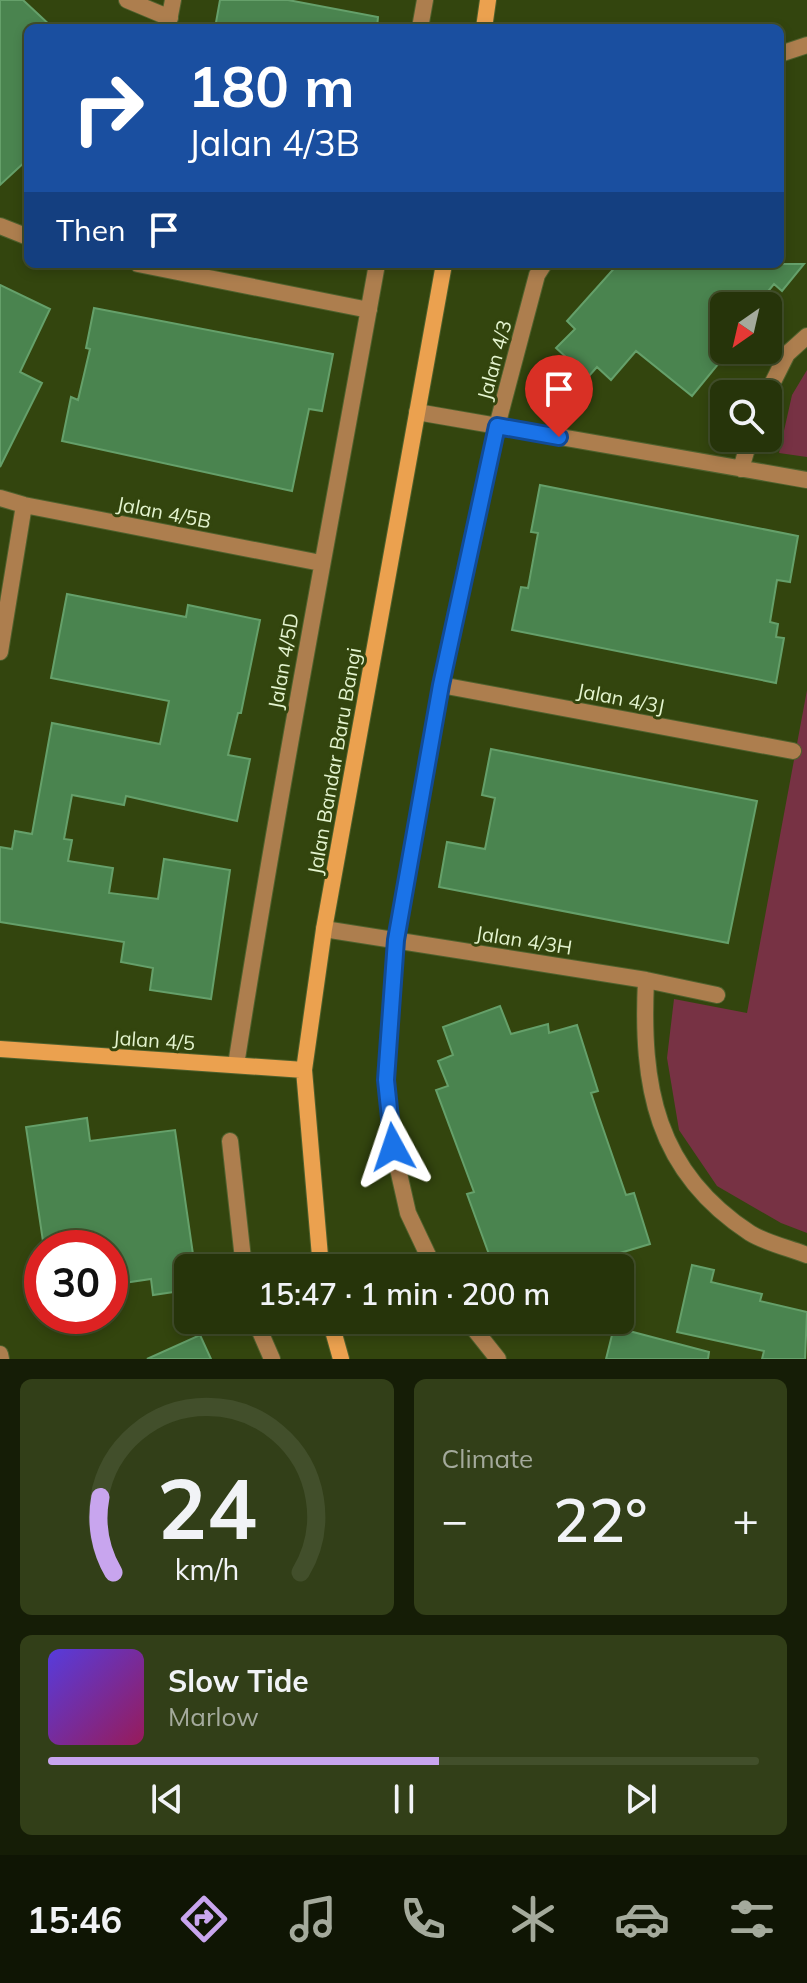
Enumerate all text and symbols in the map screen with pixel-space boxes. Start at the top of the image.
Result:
text: 180 m [188,51,355,121]
icon: right [56,56,160,160]
text: Jalan 4/3B [188,120,360,165]
icon: arrive [142,208,186,252]
text: Then [56,211,126,249]
north arrow [710,292,782,364]
map controls [710,292,782,452]
street label: Jalan 4/3 [471,317,517,403]
pin [525,355,593,437]
icon: arrive [537,367,581,411]
button: search [710,380,782,452]
street label: Jalan 4/5B [115,491,213,533]
street label: Jalan 4/5D [262,611,304,711]
street label: Jalan Bandar Baru Bangi [302,646,366,876]
street label: Jalan 4/3J [575,677,667,719]
street label: Jalan 4/3H [474,920,574,960]
street label: Jalan 4/5 [112,1025,196,1055]
position arrow [351,1105,435,1189]
speed limit sign: 30 [24,1230,128,1334]
text: 15:47 · 1 min · 200 m [258,1275,550,1313]
text: Climate [442,1442,533,1475]
text: 24 [157,1455,257,1560]
text: 22° [553,1482,648,1557]
text: − [442,1492,468,1547]
text: + [733,1492,759,1547]
text: km/h [174,1551,239,1587]
text: Slow Tide [168,1662,309,1700]
text: Marlow [168,1700,259,1733]
icon: previous [145,1777,189,1821]
icon: pause [382,1777,426,1821]
icon: next [619,1777,663,1821]
icon: directions [176,1891,232,1947]
icon: music [285,1891,341,1947]
icon: phone [395,1891,451,1947]
icon: climate [505,1891,561,1947]
icon: car [614,1891,670,1947]
icon: filters [724,1891,780,1947]
text: 15:46 [27,1897,122,1942]

